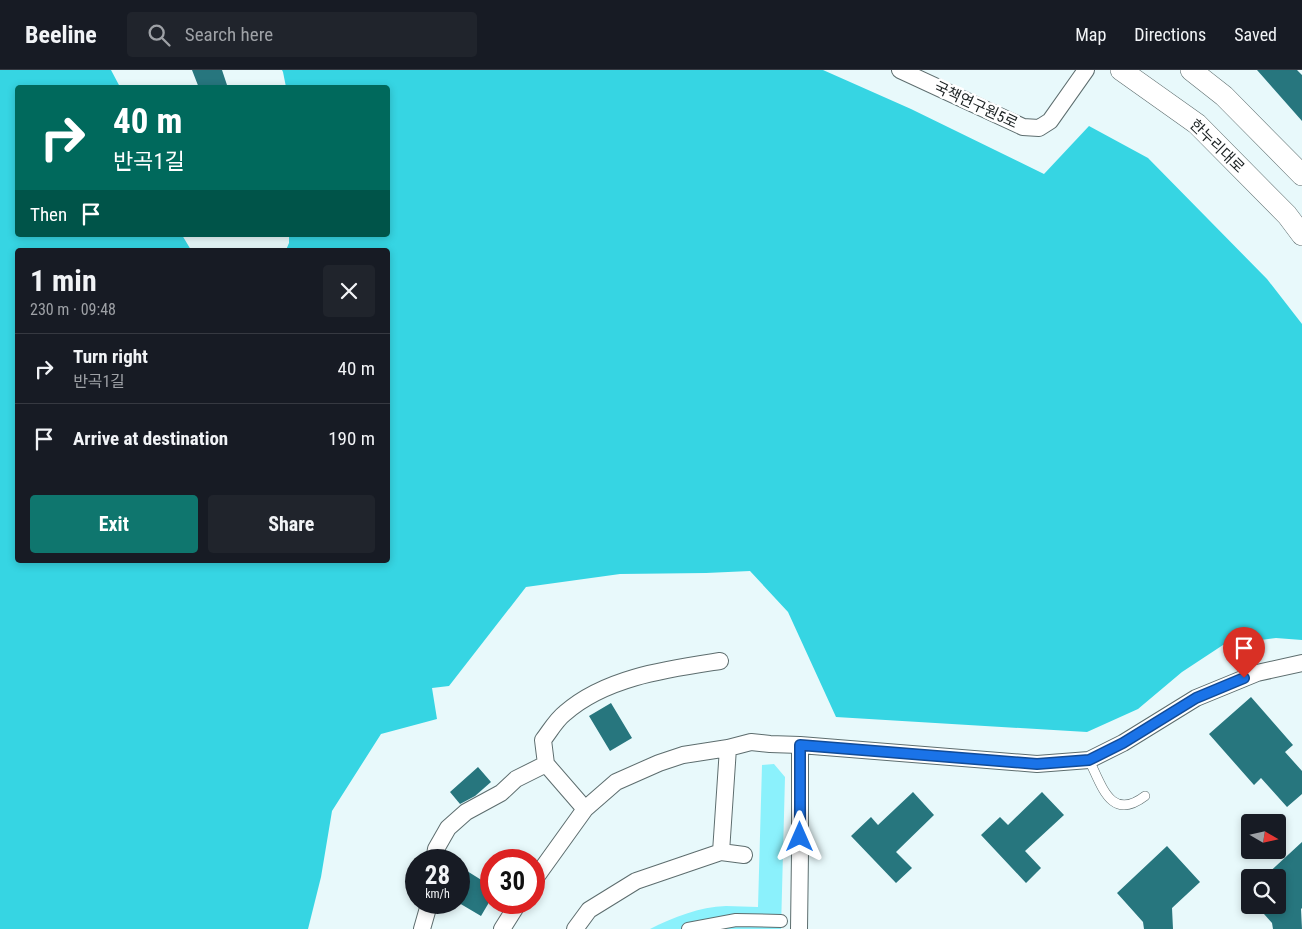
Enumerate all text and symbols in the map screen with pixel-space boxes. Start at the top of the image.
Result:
search box [127,12,477,57]
text: Beeline [25,21,97,49]
icon: search [145,21,173,49]
text: Search here [185,23,273,46]
text: Map [1075,24,1106,45]
text: Directions [1134,24,1206,45]
text: Saved [1234,24,1277,45]
street label: 국책연구원5로 [931,78,1021,132]
text: 40 m [113,101,182,142]
icon: right [30,105,95,170]
street label: 한누리대로 [1186,116,1248,176]
text: 반곡1길 [113,149,185,174]
icon: arrive [77,200,105,228]
text: Then [30,203,67,226]
text: 1 min [30,263,97,298]
button: close [323,265,375,317]
text: 230 m · 09:48 [30,300,116,319]
text: Turn right [73,345,148,368]
icon: right [30,355,58,383]
text: 40 m [338,357,375,380]
text: 반곡1길 [73,372,125,391]
icon: arrive [30,425,58,453]
text: Arrive at destination [73,427,228,450]
text: 190 m [328,427,375,450]
button: Exit [30,495,198,553]
button: Share [208,495,375,553]
pin [1223,627,1265,678]
icon: arrive [1230,634,1258,662]
position arrow [773,810,825,862]
north arrow [1241,814,1286,859]
map controls [1241,814,1286,914]
speed limit sign: 30 [480,849,545,914]
text: 28 [425,861,450,890]
button: search [1241,869,1286,914]
text: km/h [425,887,450,901]

